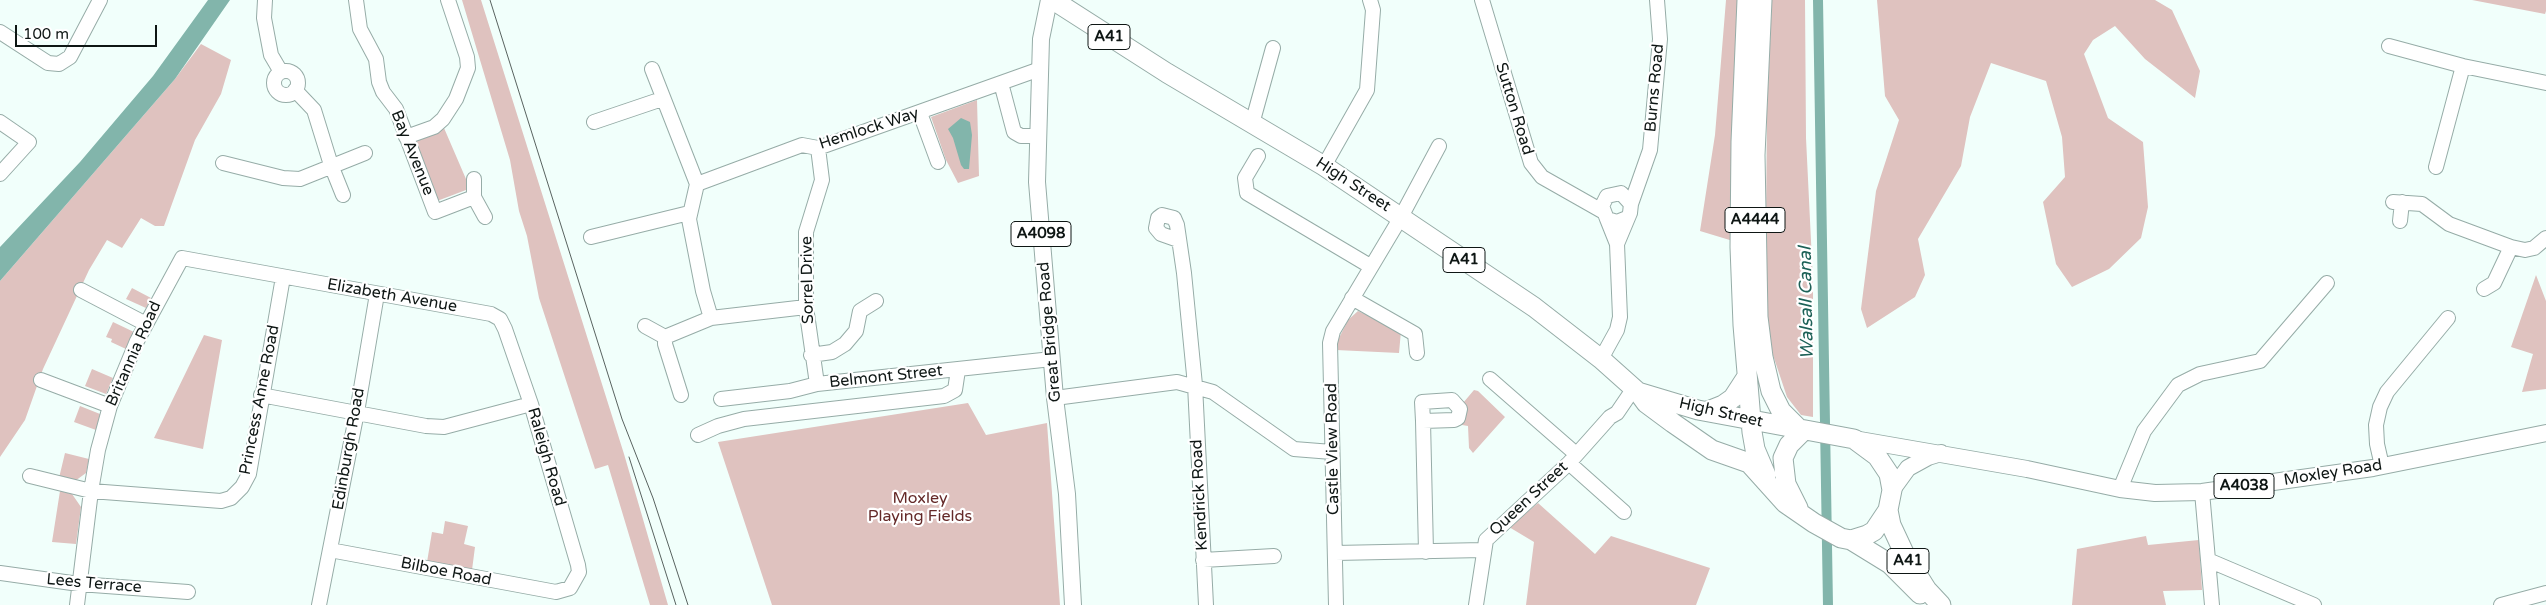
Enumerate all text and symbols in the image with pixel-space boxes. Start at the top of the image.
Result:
scale bar [18,15,160,47]
road number: A41 [1088,24,1130,50]
text: 100 m [23,25,69,43]
street label: Burns Road [1642,43,1668,133]
street label: Sutton Road [1491,61,1537,157]
street label: Hemlock Way [817,104,921,154]
street label: Bay Avenue [386,108,438,198]
street label: High Street [1312,154,1394,216]
road number: A4444 [1725,208,1785,232]
road number: A4098 [1011,222,1071,246]
street label: Sorrel Drive [798,236,818,324]
water label: Walsall Canal [1795,246,1819,360]
road number: A41 [1443,248,1485,272]
street label: Great Bridge Road [1034,261,1066,403]
street label: Elizabeth Avenue [326,275,458,317]
street label: Britannia Road [102,298,166,410]
street label: Princess Anne Road [236,323,284,477]
street label: Belmont Street [828,361,944,393]
street label: Castle View Road [1322,383,1344,515]
street label: Edinburgh Road [329,386,369,512]
street label: High Street [1677,394,1765,432]
street label: Raleigh Road [523,406,569,508]
street label: Kendrick Road [1187,439,1213,551]
street label: Moxley Road [2282,456,2384,490]
street label: Queen Street [1486,458,1572,540]
road number: A4038 [2214,474,2274,498]
park label: Moxley Playing Fields [868,489,972,527]
road number: A41 [1887,548,1929,574]
street label: Bilboe Road [399,554,493,590]
street label: Lees Terrace [45,570,143,598]

